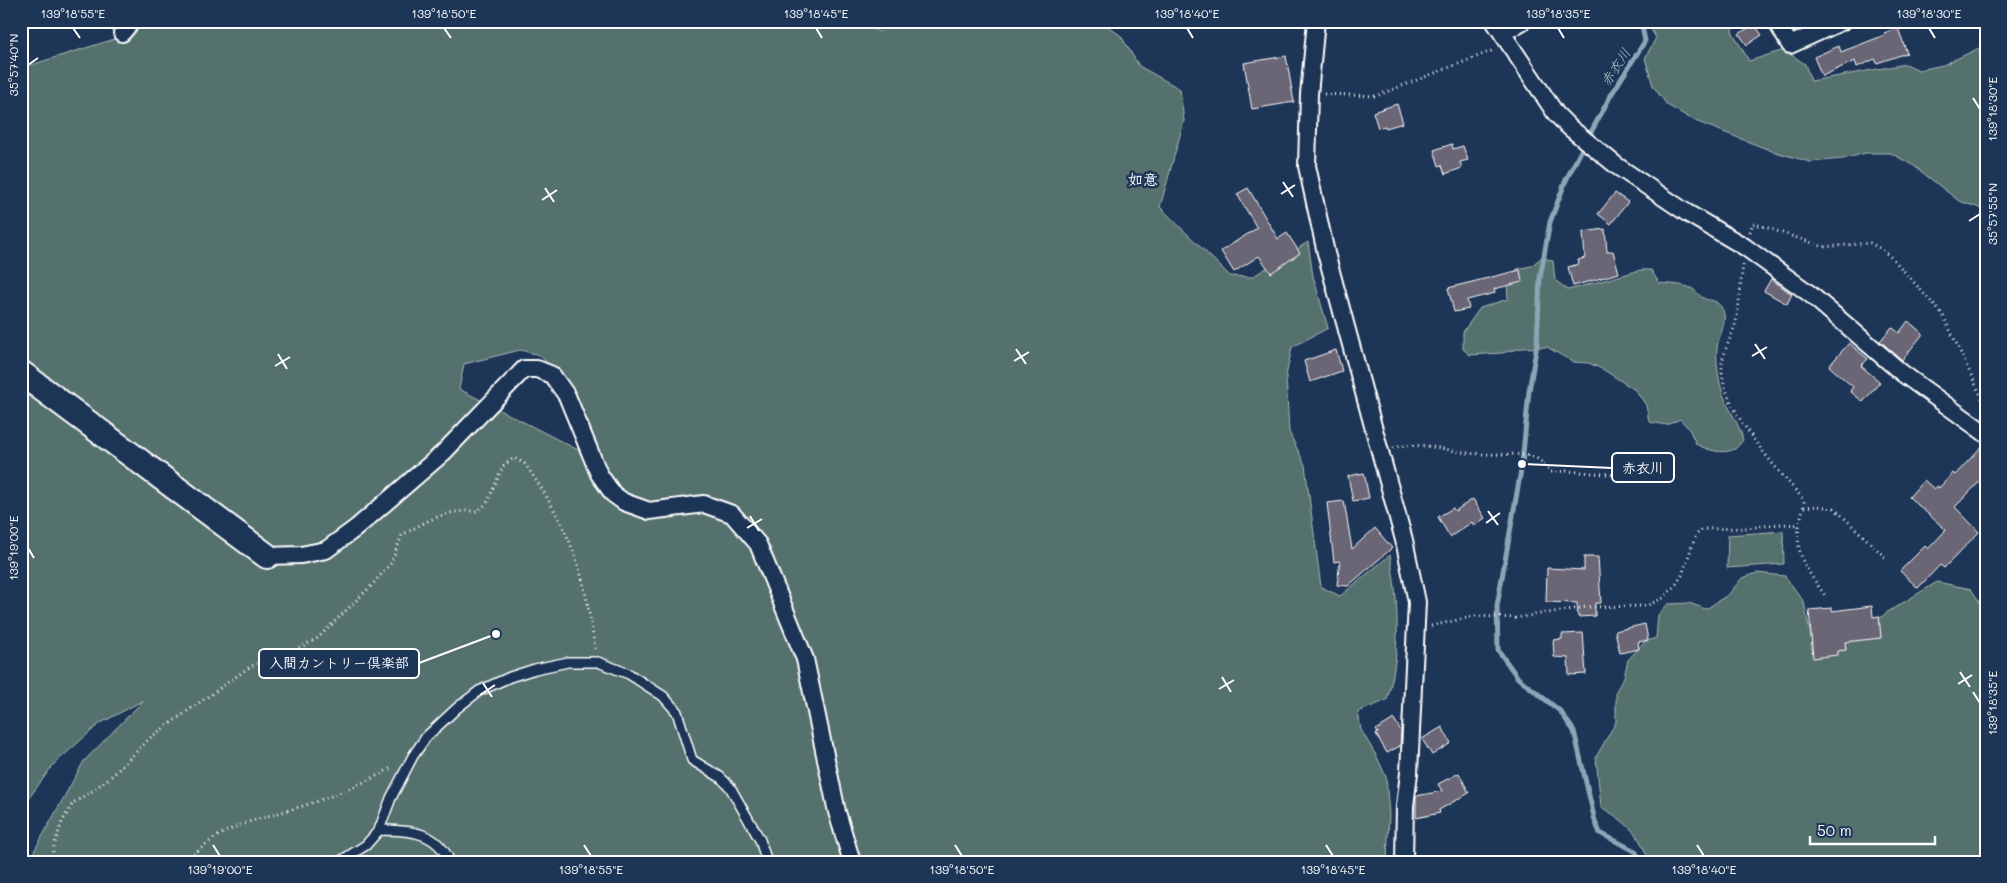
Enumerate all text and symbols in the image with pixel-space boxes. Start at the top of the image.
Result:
text: 139°18'55"E [41,5,105,21]
text: 139°18'50"E [412,5,477,21]
text: 139°18'45"E [784,5,848,21]
text: 139°18'40"E [1155,5,1220,21]
text: 139°18'35"E [1526,5,1590,21]
text: 139°18'30"E [1897,5,1962,21]
text: 35°57'40"N [5,34,21,96]
water label: 赤衣川 [1596,44,1634,90]
text: 139°18'30"E [1984,76,2000,141]
district label: 如意 [1128,169,1158,189]
text: 35°57'55"N [1984,183,2000,245]
callout: 赤衣川 [1612,453,1674,482]
text: 赤衣川 [1622,458,1664,477]
text: 139°19'00"E [5,515,21,581]
callout: 入間カントリー倶楽部 [259,649,419,678]
text: 入間カントリー倶楽部 [269,653,409,672]
text: 139°18'35"E [1984,671,2000,735]
scale bar [1810,813,1934,845]
text: 50 m [1817,820,1852,840]
text: 139°19'00"E [187,861,253,877]
text: 139°18'55"E [559,861,623,877]
text: 139°18'50"E [930,861,995,877]
text: 139°18'45"E [1301,861,1365,877]
text: 139°18'40"E [1672,861,1737,877]

